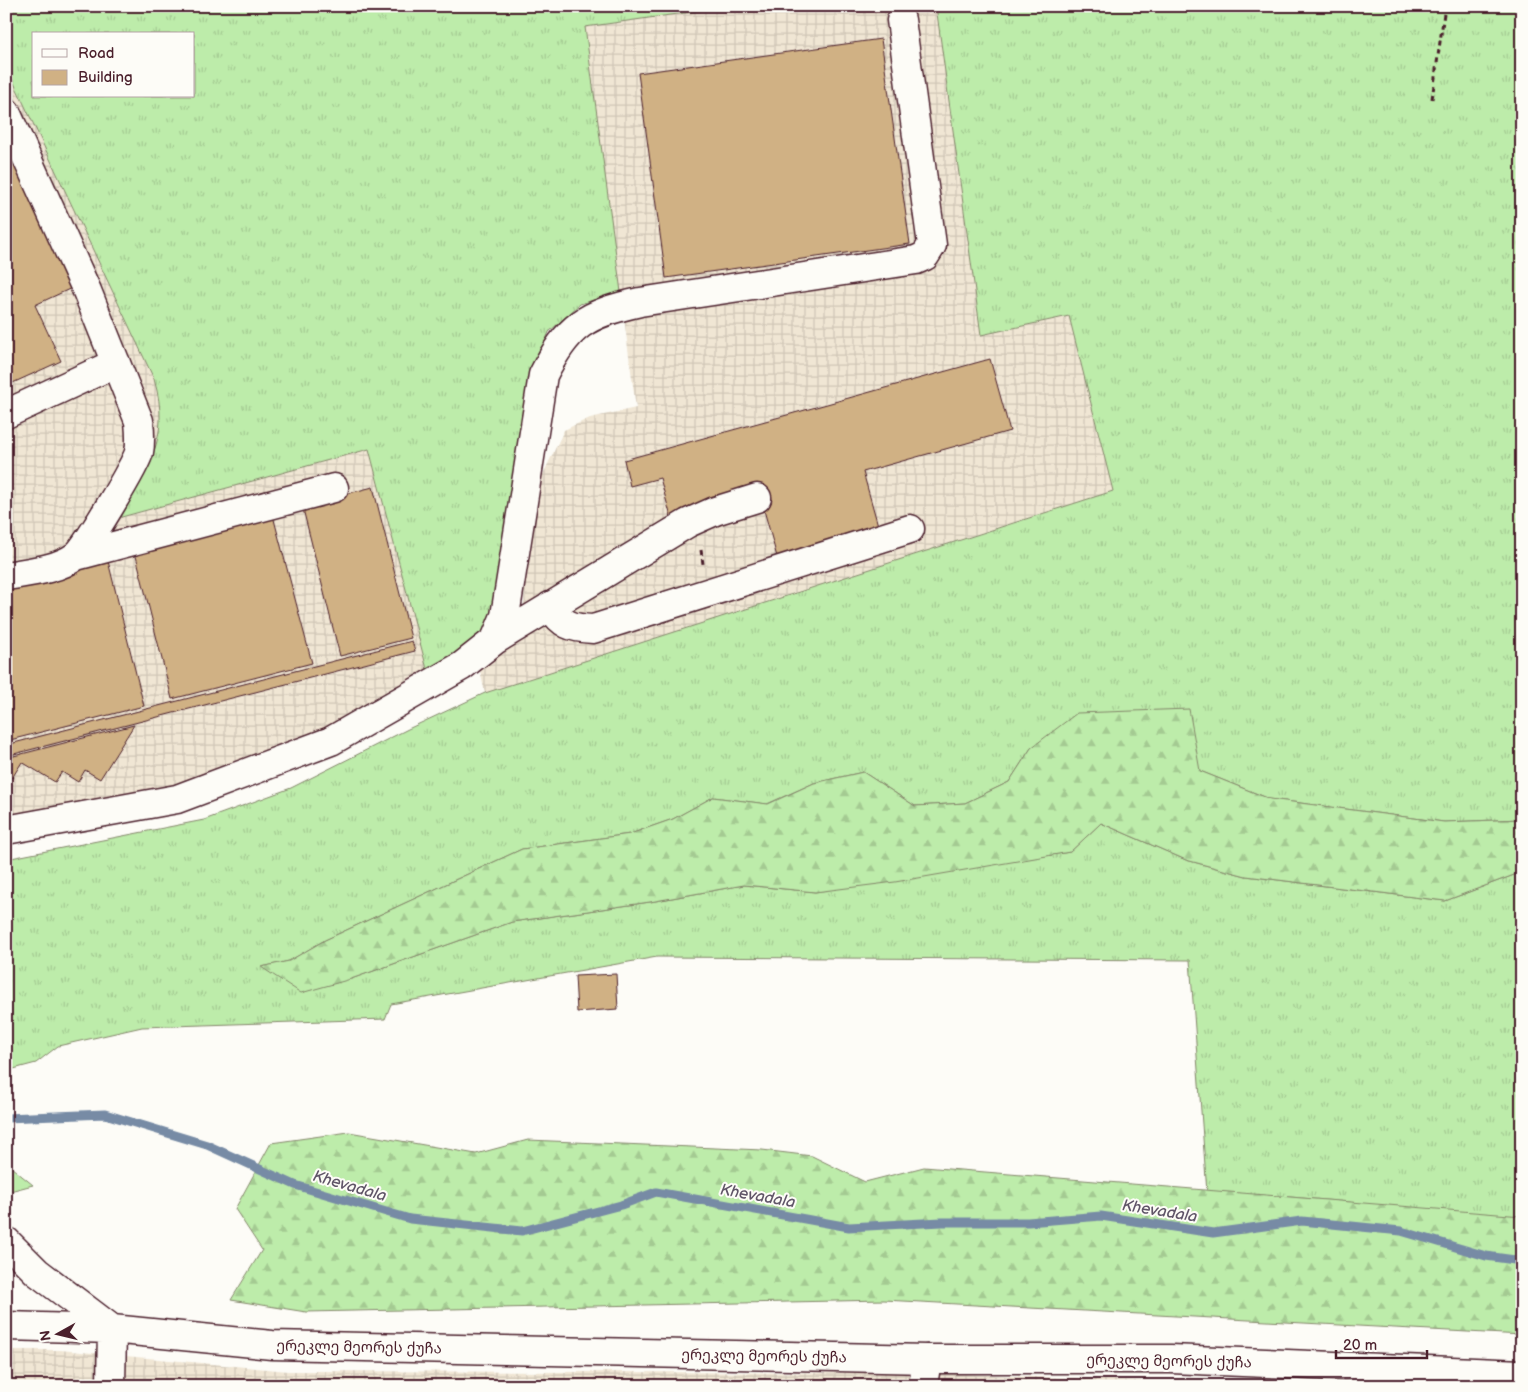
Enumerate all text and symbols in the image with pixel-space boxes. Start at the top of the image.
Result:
legend [32,32,195,98]
text: Road [78,44,114,63]
text: Building [78,68,133,87]
water label: Khevadala [311,1167,389,1206]
water label: Khevadala [719,1181,797,1212]
water label: Khevadala [1121,1196,1199,1227]
north arrow [32,1310,82,1360]
scale bar [1336,1327,1427,1359]
text: N [36,1329,55,1342]
text: 20 m [1343,1336,1377,1355]
street label: ერეკლე მეორეს ქუჩა [276,1337,442,1358]
street label: ერეკლე მეორეს ქუჩა [681,1346,847,1367]
street label: ერეკლე მეორეს ქუჩა [1086,1351,1252,1372]

